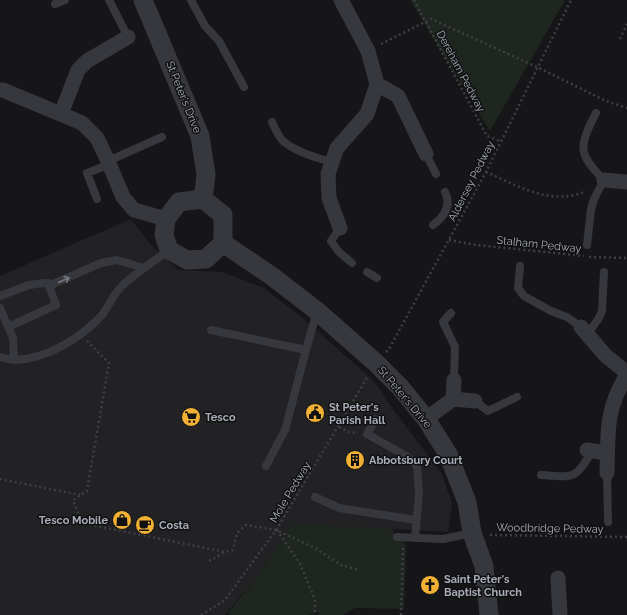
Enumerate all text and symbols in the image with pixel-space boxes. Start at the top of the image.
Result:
street label: Dereham Pedway [434,28,488,114]
street label: St Peter's Drive [163,59,204,136]
street label: Aldersey Pedway [446,139,497,224]
street label: Stalham Pedway [496,234,582,255]
one-way arrow [57,275,69,283]
street label: St Peter's Drive [375,364,435,431]
place label: St Peter's Parish Hall [329,401,386,427]
public building icon: St Peter's Parish Hall [304,402,326,424]
supermarket icon: Tesco [180,406,202,428]
place label: Tesco [205,411,236,424]
building icon: Abbotsbury Court [344,449,366,471]
place label: Abbotsbury Court [369,454,463,467]
street label: Mole Pedway [267,459,314,525]
shop icon: Tesco Mobile [111,509,133,531]
place label: Tesco Mobile [39,514,108,527]
cafe icon: Costa [134,514,156,536]
place label: Costa [159,519,189,532]
street label: Woodbridge Pedway [496,521,604,536]
place label: Saint Peter's Baptist Church [444,573,522,599]
church icon: Saint Peter's Baptist Church [419,574,441,596]

